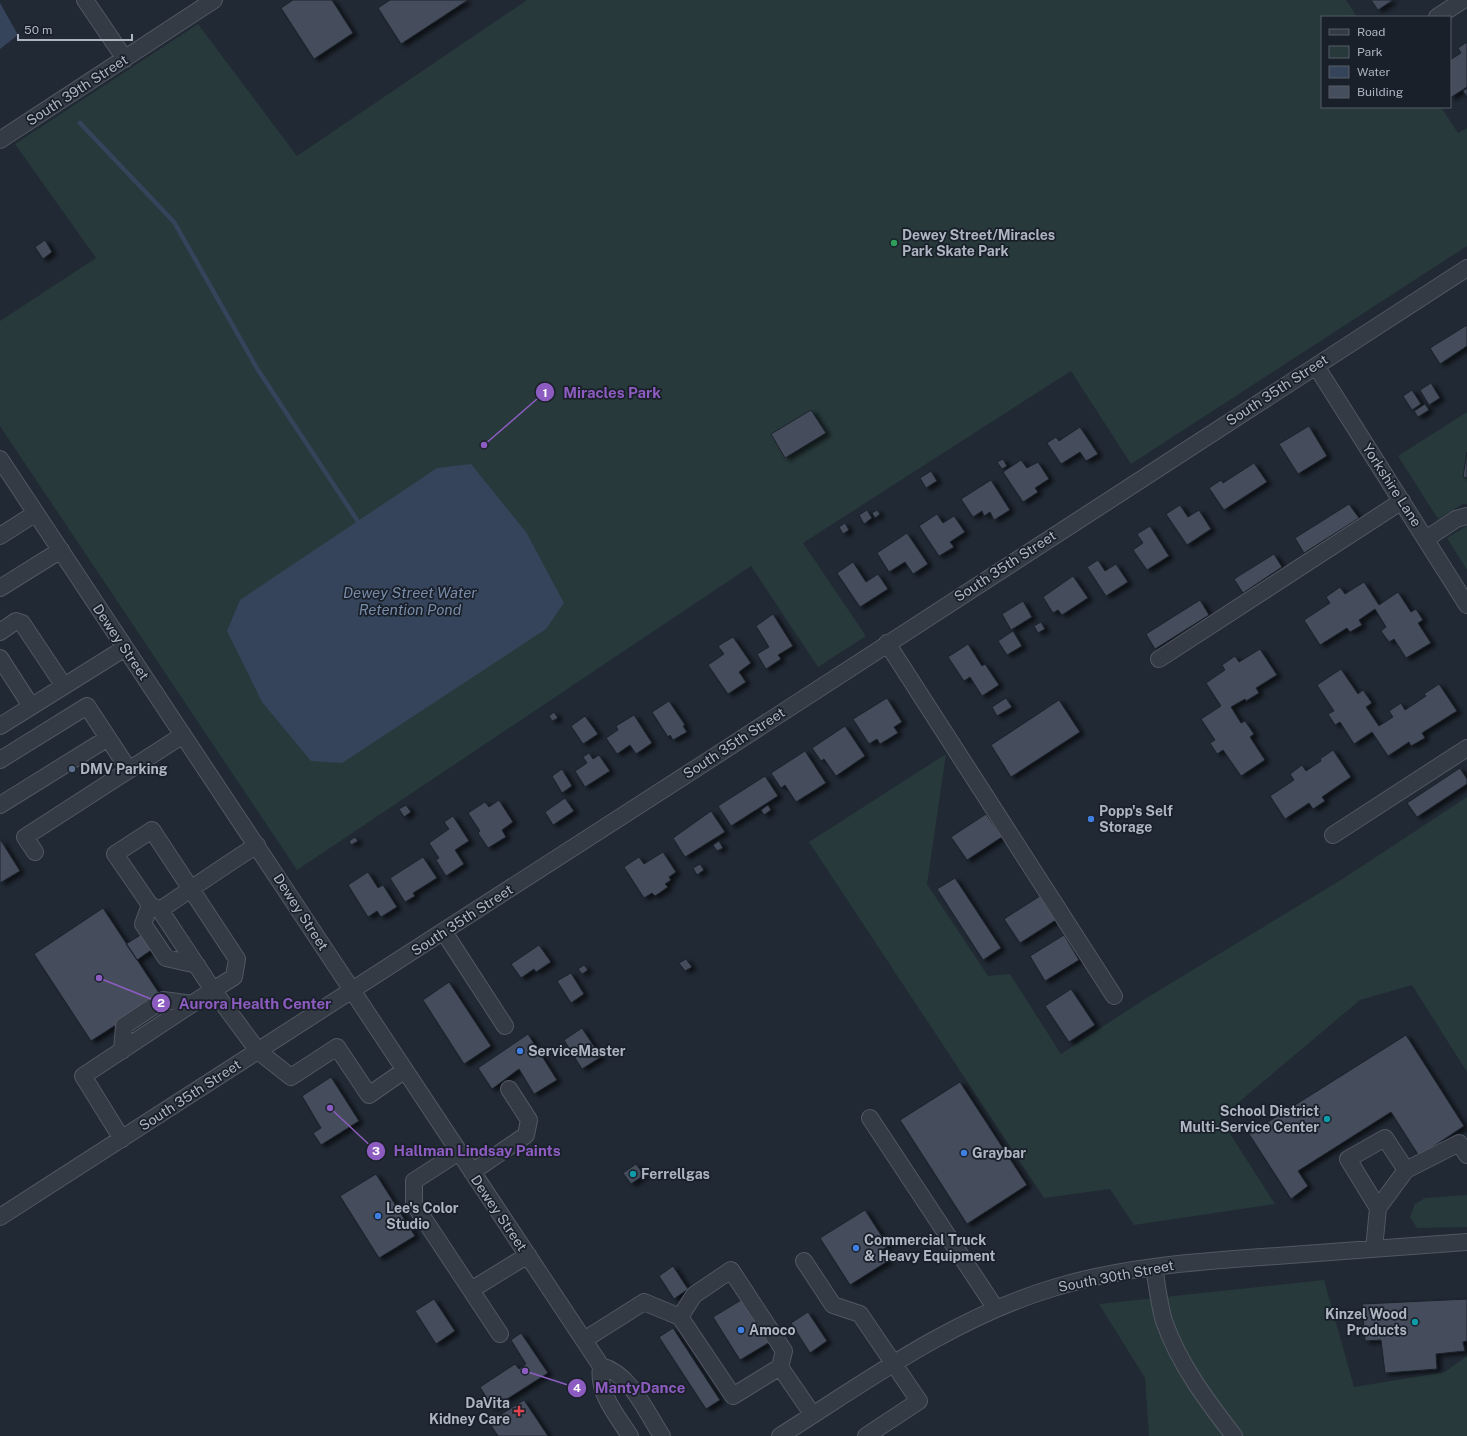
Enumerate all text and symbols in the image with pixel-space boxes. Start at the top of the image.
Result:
scale bar [18,16,132,42]
legend [1321,16,1451,108]
text: 50 m [24,23,52,37]
text: Road [1357,25,1385,39]
text: Park [1357,45,1383,59]
street label: South 39th Street [23,51,131,129]
text: Water [1357,65,1391,79]
text: Building [1357,85,1403,99]
place label: Dewey Street/Miracles Park Skate Park [902,227,1055,259]
marker: Dewey Street/Miracles Park Skate Park [889,238,899,248]
street label: South 35th Street [1223,351,1331,429]
callout: Miracles Park [535,379,669,406]
text: Miracles Park [563,384,661,401]
text: 1 [542,386,548,400]
street label: Yorkshire Lane [1359,441,1425,530]
street label: South 35th Street [951,527,1059,605]
water label: Dewey Street Water Retention Pond [343,584,477,618]
street label: Dewey Street [90,601,152,683]
street label: South 35th Street [680,704,788,782]
place label: DMV Parking [80,761,168,777]
marker: DMV Parking [67,764,77,774]
place label: Popp's Self Storage [1099,803,1173,835]
marker: Popp's Self Storage [1086,814,1096,824]
street label: Dewey Street [270,871,332,953]
street label: South 35th Street [408,881,516,959]
callout: Aurora Health Center [151,990,339,1017]
text: Aurora Health Center [179,995,331,1012]
text: 2 [157,996,165,1010]
place label: ServiceMaster [528,1043,626,1059]
marker: ServiceMaster [515,1046,525,1056]
street label: South 35th Street [136,1056,244,1134]
place label: School District Multi-Service Center [1180,1103,1319,1135]
marker: School District Multi-Service Center [1322,1114,1332,1124]
callout: Hallman Lindsay Paints [366,1137,569,1164]
text: Hallman Lindsay Paints [393,1142,561,1159]
text: 3 [372,1144,380,1158]
place label: Graybar [972,1145,1026,1161]
marker: Graybar [959,1148,969,1158]
place label: Ferrellgas [641,1166,710,1182]
marker: Ferrellgas [628,1169,638,1179]
street label: Dewey Street [468,1172,530,1254]
place label: Lee's Color Studio [386,1200,459,1232]
marker: Lee's Color Studio [373,1211,383,1221]
place label: Commercial Truck & Heavy Equipment [864,1232,996,1264]
marker: Commercial Truck & Heavy Equipment [851,1243,861,1253]
street label: South 30th Street [1057,1257,1175,1295]
place label: Kinzel Wood Products [1325,1306,1407,1338]
marker: Kinzel Wood Products [1410,1317,1420,1327]
place label: Amoco [749,1322,795,1338]
marker: Amoco [736,1325,746,1335]
callout: MantyDance [567,1374,694,1401]
text: MantyDance [595,1379,685,1396]
text: 4 [573,1381,581,1395]
place label: DaVita Kidney Care [429,1395,510,1427]
marker: DaVita Kidney Care [513,1405,525,1417]

